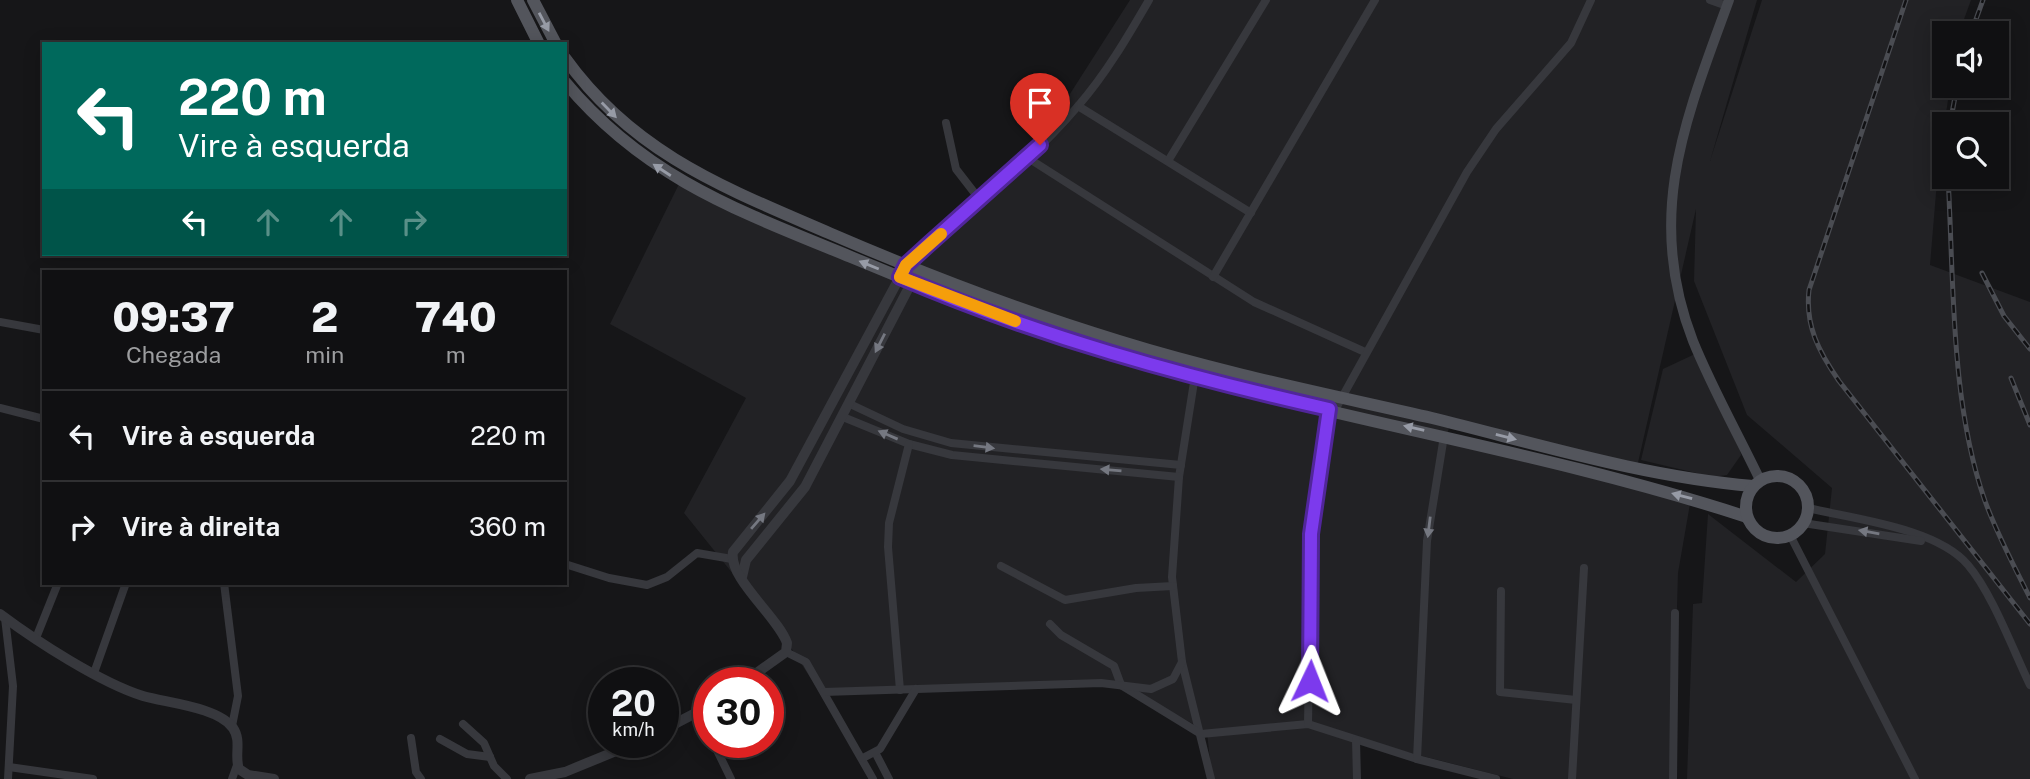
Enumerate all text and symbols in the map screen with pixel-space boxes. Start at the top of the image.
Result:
one-way arrow [538,12,550,32]
map controls [1932,21,2009,189]
button: sound [1932,21,2009,98]
text: 220 m [178,68,327,126]
icon: left [63,70,154,161]
pin [1010,73,1070,145]
icon: arrive [1021,84,1059,122]
one-way arrow [601,101,617,118]
button: search [1932,112,2009,189]
text: Vire à esquerda [178,127,410,164]
one-way arrow [652,164,672,177]
icon: left [176,203,214,241]
icon: ahead [249,203,287,241]
icon: ahead [322,203,360,241]
icon: right [395,203,433,241]
one-way arrow [858,259,879,270]
text: 09:37 [112,292,235,341]
text: 2 [311,292,338,341]
text: 740 [414,292,497,341]
one-way arrow [874,333,886,353]
text: Chegada [126,341,221,368]
text: min [305,341,344,368]
text: m [446,341,466,368]
icon: left [63,417,101,455]
text: Vire à esquerda [122,420,315,451]
text: 220 m [470,420,546,451]
one-way arrow [1403,423,1425,434]
one-way arrow [877,429,898,440]
one-way arrow [1495,432,1517,443]
one-way arrow [973,441,995,452]
one-way arrow [1100,465,1122,476]
one-way arrow [1671,490,1693,501]
icon: right [63,508,101,546]
text: Vire à direita [122,511,280,542]
text: 360 m [469,511,546,542]
one-way arrow [750,512,766,530]
one-way arrow [1423,516,1434,538]
one-way arrow [1858,527,1880,538]
position arrow [1273,644,1347,718]
speed limit sign: 30 [693,667,784,758]
text: 20 [611,683,656,724]
text: km/h [612,719,655,740]

